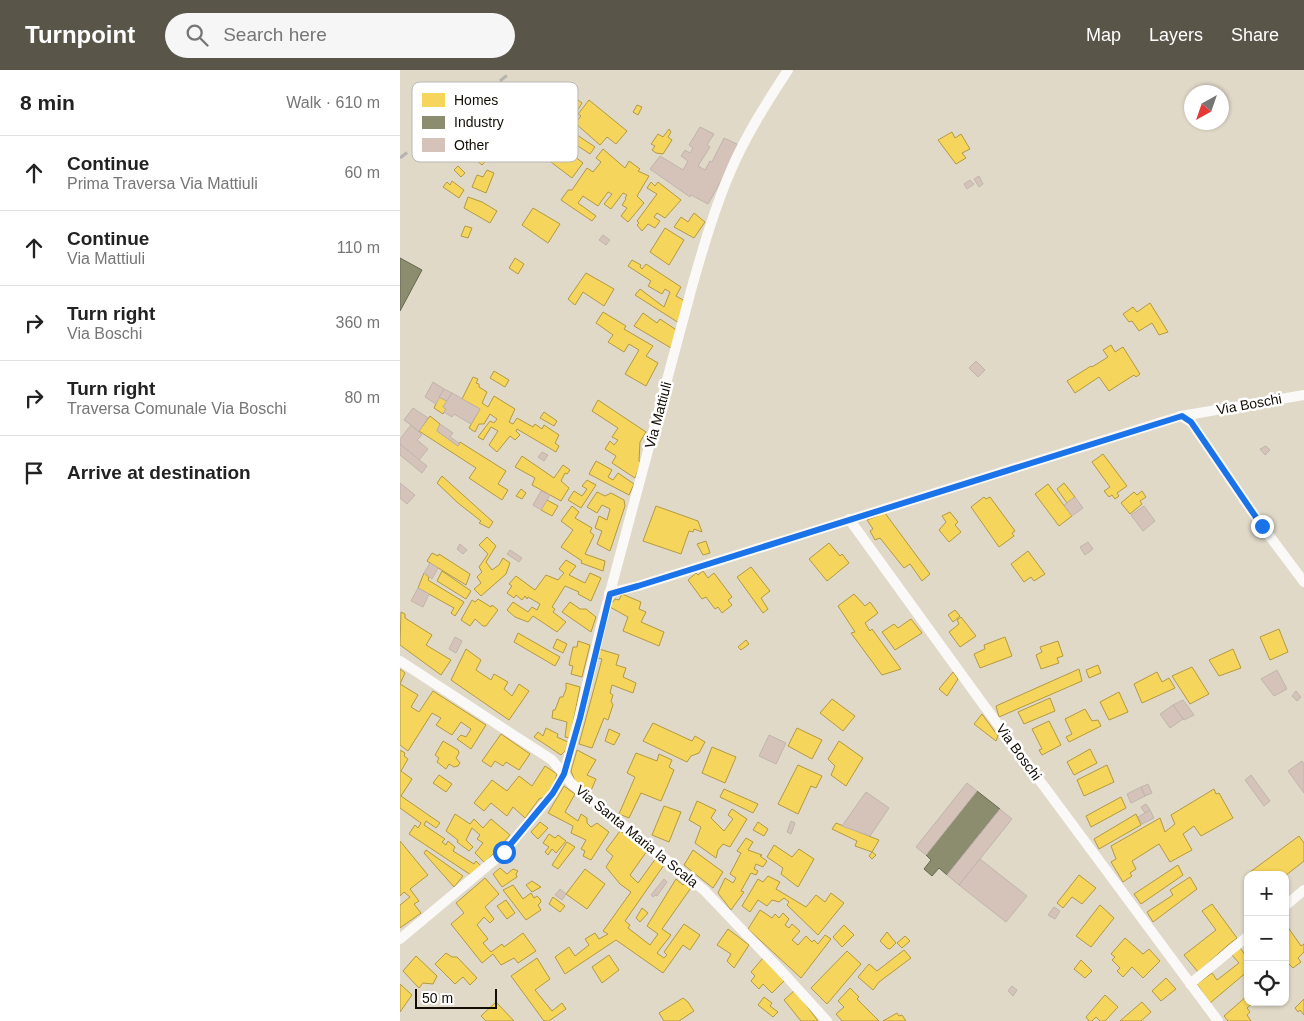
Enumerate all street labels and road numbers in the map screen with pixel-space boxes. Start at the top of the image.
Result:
street label: Via Mattiuli [641,380,675,450]
street label: Via Boschi [1215,390,1283,418]
street label: Via Boschi [993,721,1045,783]
street label: Via Santa Maria la Scala [572,782,702,891]

